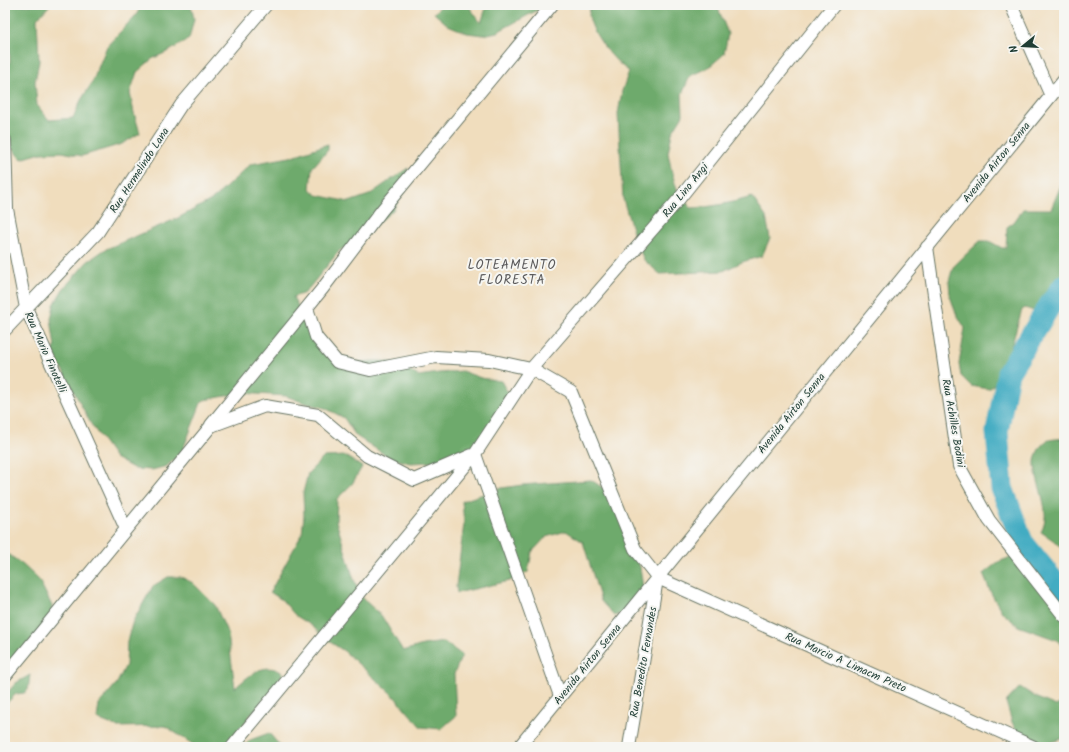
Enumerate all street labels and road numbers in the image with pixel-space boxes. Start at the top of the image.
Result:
street label: Avenida Airton Senna [958,118,1035,207]
street label: Rua Hermelindo Lana [105,124,174,217]
street label: Rua Lino Angi [658,159,714,222]
street label: Rua Mario Finotelli [19,309,71,396]
street label: Avenida Airton Senna [753,369,830,458]
street label: Rua Achilles Bodini [936,378,970,469]
street label: Rua Benedito Fernandes [625,605,663,719]
street label: Avenida Airton Senna [549,620,626,709]
street label: Rua Marcio A Limacm Preto [782,628,909,698]

